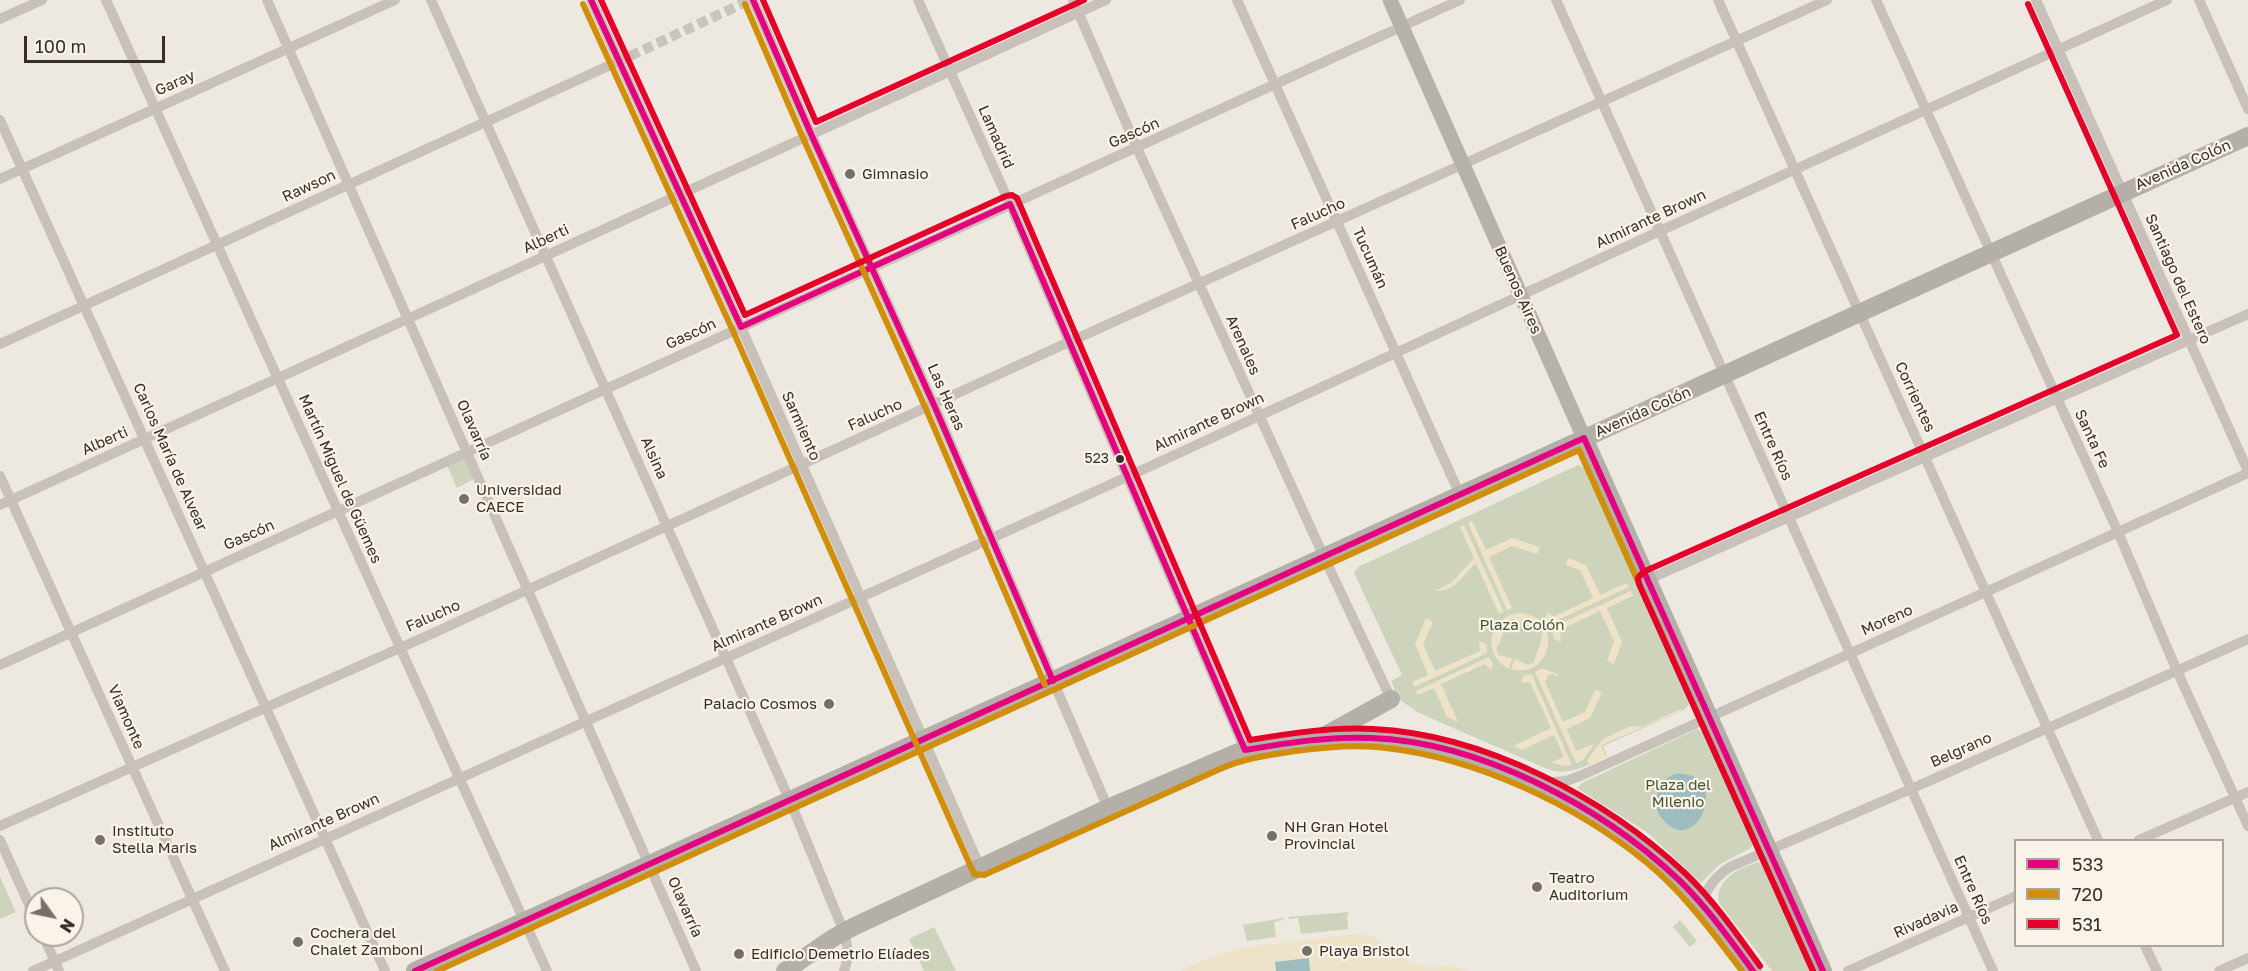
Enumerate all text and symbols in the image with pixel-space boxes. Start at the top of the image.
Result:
scale bar [27,24,168,62]
text: 100 m [35,35,86,57]
street label: Garay [152,66,198,100]
street label: Lamadrid [974,103,1018,171]
street label: Gascón [1106,114,1162,152]
street label: Avenida Colón [2132,136,2234,194]
place label: Gimnasio [862,165,929,183]
street label: Rawson [280,166,338,206]
marker: Gimnasio [843,167,857,181]
street label: Almirante Brown [1593,186,1709,252]
street label: Falucho [1288,194,1348,234]
street label: Santiago del Estero [2141,211,2215,347]
street label: Alberti [520,221,572,257]
street label: Tucumán [1349,225,1391,291]
street label: Buenos Aires [1491,243,1545,337]
street label: Arenales [1222,312,1264,378]
street label: Gascón [663,315,719,353]
street label: Corrientes [1891,359,1939,435]
street label: Las Heras [923,361,969,433]
street label: Carlos María de Alvear [129,380,211,534]
street label: Avenida Colón [1592,383,1694,441]
street label: Sarmiento [778,389,824,463]
street label: Almirante Brown [1151,389,1267,455]
street label: Martín Miguel de Güemes [295,392,385,566]
street label: Falucho [845,395,905,435]
street label: Olavarría [453,397,495,463]
street label: Santa Fe [2071,407,2113,471]
street label: Entre Ríos [1750,409,1796,483]
street label: Alberti [79,423,131,459]
street label: Alsina [637,434,671,482]
place label: 523 [1085,451,1109,467]
marker: 523 [1114,453,1126,465]
place label: Universidad CAECE [476,481,562,516]
marker: Universidad CAECE [457,492,471,506]
street label: Gascón [221,516,277,554]
street label: Almirante Brown [709,590,825,656]
street label: Falucho [403,596,463,636]
street label: Moreno [1858,601,1916,639]
park label: Plaza Colón [1479,616,1565,634]
street label: Viamonte [104,682,148,752]
place label: Palacio Cosmos [703,695,817,713]
marker: Palacio Cosmos [822,697,836,711]
street label: Belgrano [1928,729,1994,771]
park label: Plaza del Milenio [1645,776,1711,811]
street label: Almirante Brown [266,789,382,855]
place label: NH Gran Hotel Provincial [1284,818,1388,853]
place label: Instituto Stella Maris [112,822,197,857]
marker: NH Gran Hotel Provincial [1265,829,1279,843]
marker: Instituto Stella Maris [93,833,107,847]
legend [2014,839,2224,947]
street label: Entre Ríos [1950,853,1996,927]
text: 533 [2072,853,2104,875]
place label: Teatro Auditorium [1549,869,1628,904]
street label: Olavarría [664,874,706,940]
marker: Teatro Auditorium [1530,880,1544,894]
text: 720 [2072,883,2103,905]
north arrow [24,887,84,947]
street label: Rivadavia [1891,898,1961,942]
text: 531 [2072,913,2102,935]
text: N [56,915,79,936]
place label: Cochera del Chalet Zamboni [310,924,423,959]
marker: Cochera del Chalet Zamboni [291,935,305,949]
place label: Playa Bristol [1319,942,1410,960]
marker: Playa Bristol [1300,944,1314,958]
place label: Edificio Demetrio Elíades [751,945,930,963]
marker: Edificio Demetrio Elíades [732,947,746,961]

